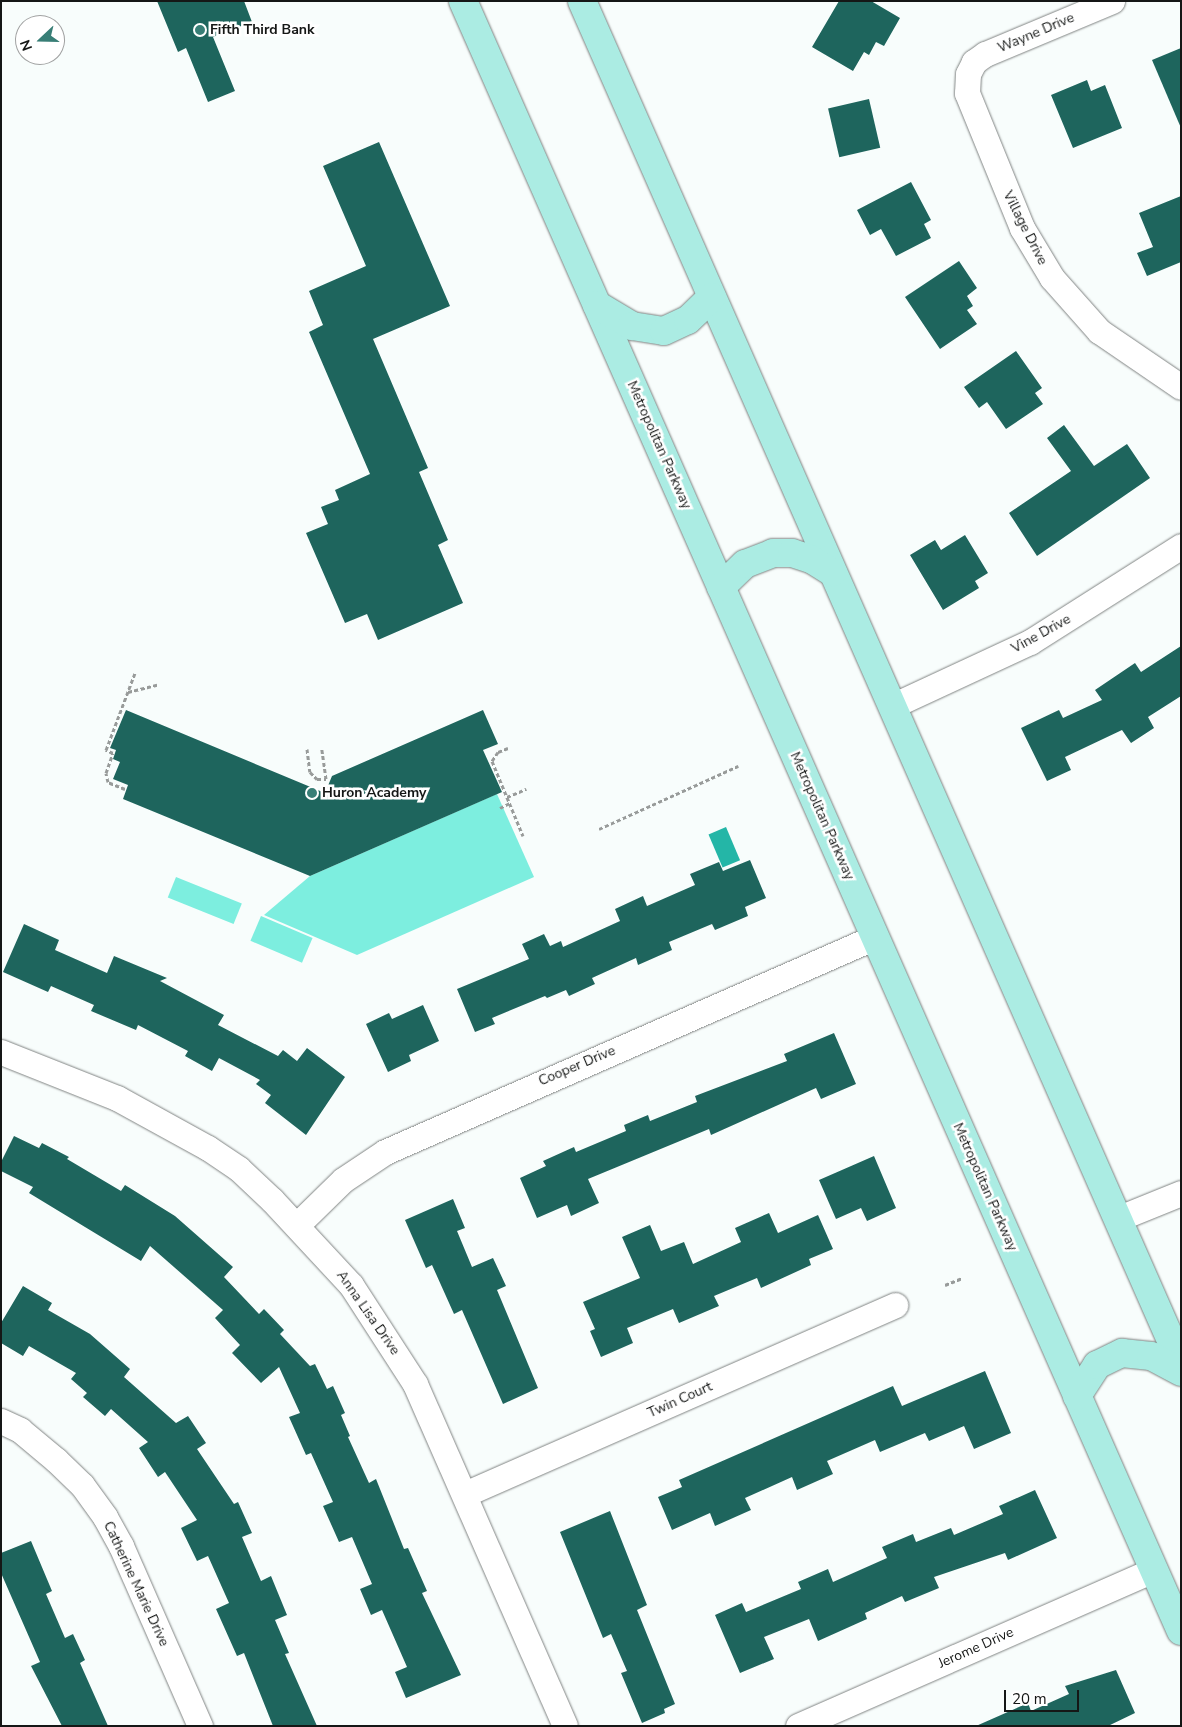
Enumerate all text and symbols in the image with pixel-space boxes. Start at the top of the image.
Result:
street label: Wayne Drive [995,9,1077,57]
north arrow [15,15,65,65]
place label: Fifth Third Bank [210,22,314,38]
marker: Fifth Third Bank [194,24,206,36]
text: N [16,37,37,54]
street label: Village Drive [999,188,1051,268]
street label: Metropolitan Parkway [623,378,695,512]
street label: Vine Drive [1008,611,1074,657]
street label: Metropolitan Parkway [786,749,858,883]
place label: Huron Academy [322,785,426,801]
marker: Huron Academy [306,787,318,799]
street label: Cooper Drive [536,1042,618,1090]
street label: Metropolitan Parkway [949,1120,1021,1254]
street label: Anna Lisa Drive [333,1268,403,1358]
street label: Twin Court [645,1378,715,1422]
street label: Catherine Marie Drive [100,1519,172,1649]
street label: Jerome Drive [936,1624,1016,1672]
scale bar [1007,1680,1082,1712]
text: 20 m [1012,1689,1047,1709]

